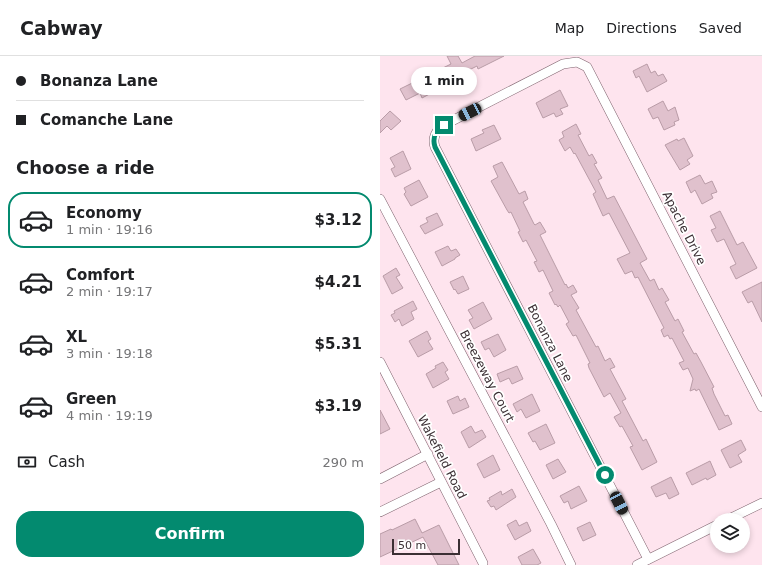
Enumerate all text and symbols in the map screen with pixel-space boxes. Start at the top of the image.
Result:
text: Cabway [20,17,103,39]
text: Map [555,20,584,36]
text: Directions [606,20,677,36]
text: Saved [699,20,742,36]
callout: 1 min [411,67,477,95]
text: Bonanza Lane [40,72,158,90]
text: 1 min [424,73,464,88]
car [457,101,483,123]
text: Comanche Lane [40,111,173,129]
route end [435,116,453,134]
text: Choose a ride [16,157,155,178]
street label: Apache Drive [659,189,709,267]
icon: car [18,202,54,238]
text: Economy [66,204,142,222]
text: $3.12 [315,211,362,229]
text: 1 min · 19:16 [66,222,153,237]
icon: car [18,264,54,300]
text: Comfort [66,266,134,284]
text: $4.21 [315,273,362,291]
text: 2 min · 19:17 [66,284,153,299]
street label: Bonanza Lane [525,302,575,384]
icon: car [18,326,54,362]
text: XL [66,328,87,346]
street label: Breezeway Court [457,328,517,425]
text: $5.31 [315,335,362,353]
text: 3 min · 19:18 [66,346,153,361]
icon: car [18,388,54,424]
text: Green [66,390,117,408]
text: $3.19 [315,397,362,415]
text: 4 min · 19:19 [66,408,153,423]
street label: Wakefield Road [415,413,469,501]
icon: cash [16,451,38,473]
text: Cash [48,453,85,471]
text: 290 m [322,455,364,470]
route start [596,466,614,484]
car [608,490,630,516]
button: Confirm [16,511,364,557]
map controls [710,513,750,553]
button: layers [710,513,750,553]
scale bar [392,537,460,556]
text: 50 m [398,539,426,552]

